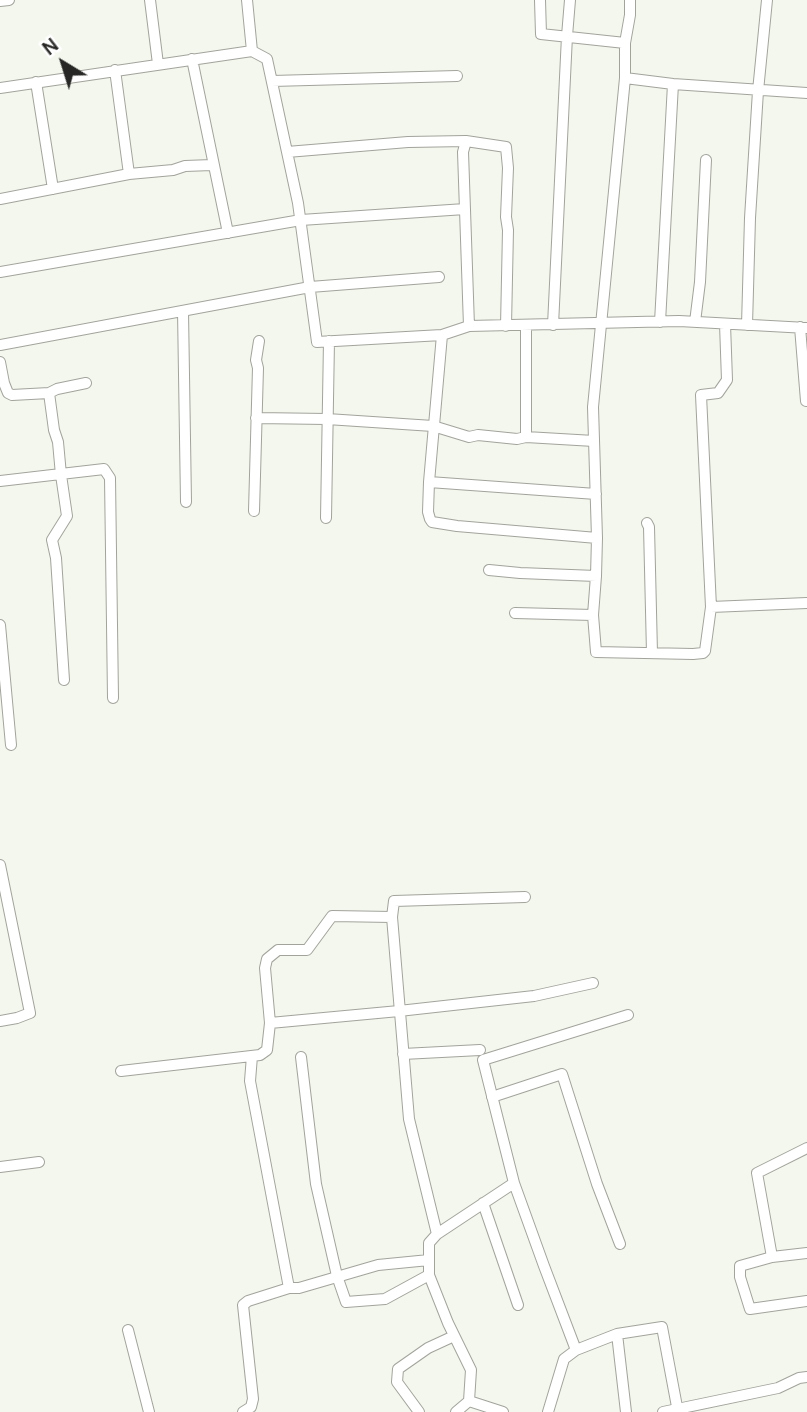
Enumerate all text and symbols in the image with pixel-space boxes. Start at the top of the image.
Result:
north arrow [28,28,98,98]
text: N [37,32,63,61]

